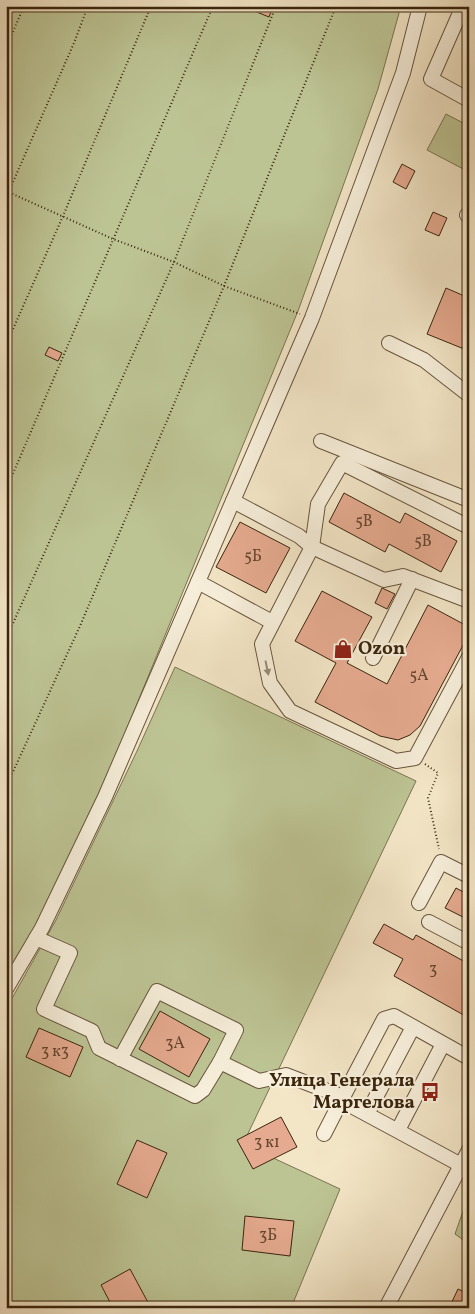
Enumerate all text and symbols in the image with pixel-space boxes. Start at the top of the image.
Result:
house number: 5В [355,511,373,533]
house number: 5В [414,531,432,553]
house number: 5Б [244,546,262,568]
place label: Ozon [358,636,405,662]
shop icon: Ozon [332,638,354,660]
one-way arrow [263,660,271,676]
house number: 5А [410,665,428,687]
house number: 3 [429,959,437,981]
house number: 3А [165,1033,185,1055]
house number: 3 к3 [41,1041,69,1063]
place label: Улица Генерала Маргелова [269,1068,415,1116]
bus stop icon: Улица Генерала Маргелова [419,1081,441,1103]
house number: 3 к1 [254,1132,280,1154]
house number: 3Б [259,1225,277,1247]

